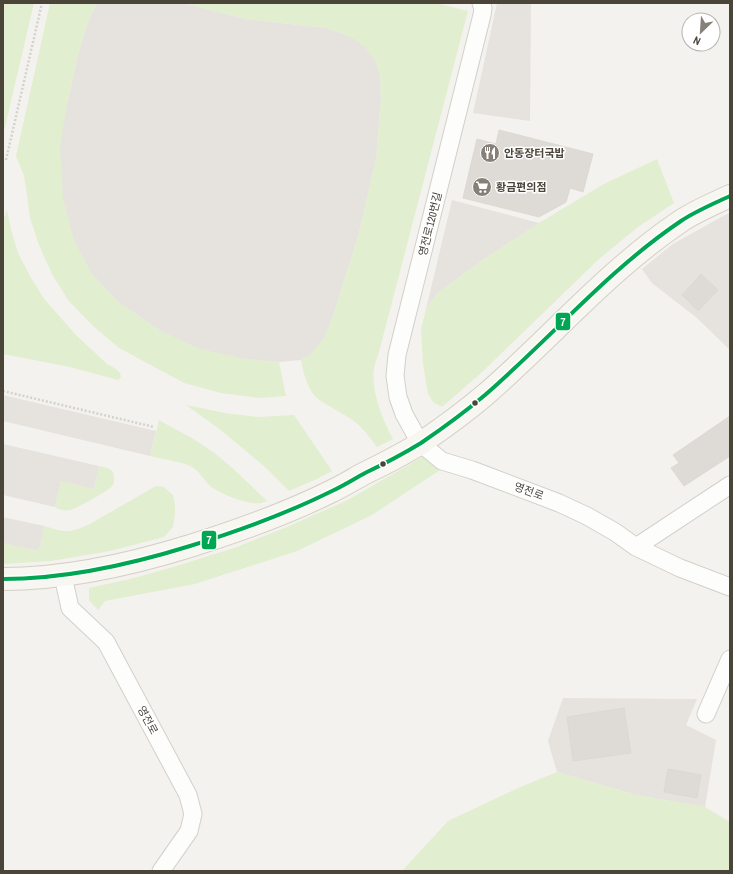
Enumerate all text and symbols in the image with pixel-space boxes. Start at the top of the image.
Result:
north arrow [681,12,721,52]
text: N [691,33,703,49]
restaurant icon: 안동장터국밥 [479,142,501,164]
place label: 안동장터국밥 [504,146,565,160]
supermarket icon: 황금편의점 [471,176,493,198]
place label: 황금편의점 [496,180,547,194]
street label: 영전로120번길 [415,190,445,258]
line badge: 7 [555,312,571,331]
text: 7 [560,315,566,329]
unlabelled marker [470,398,480,408]
unlabelled marker [378,459,388,469]
street label: 영전로 [512,479,546,503]
line badge: 7 [201,530,217,550]
text: 7 [206,533,212,547]
street label: 영전로 [135,703,161,737]

